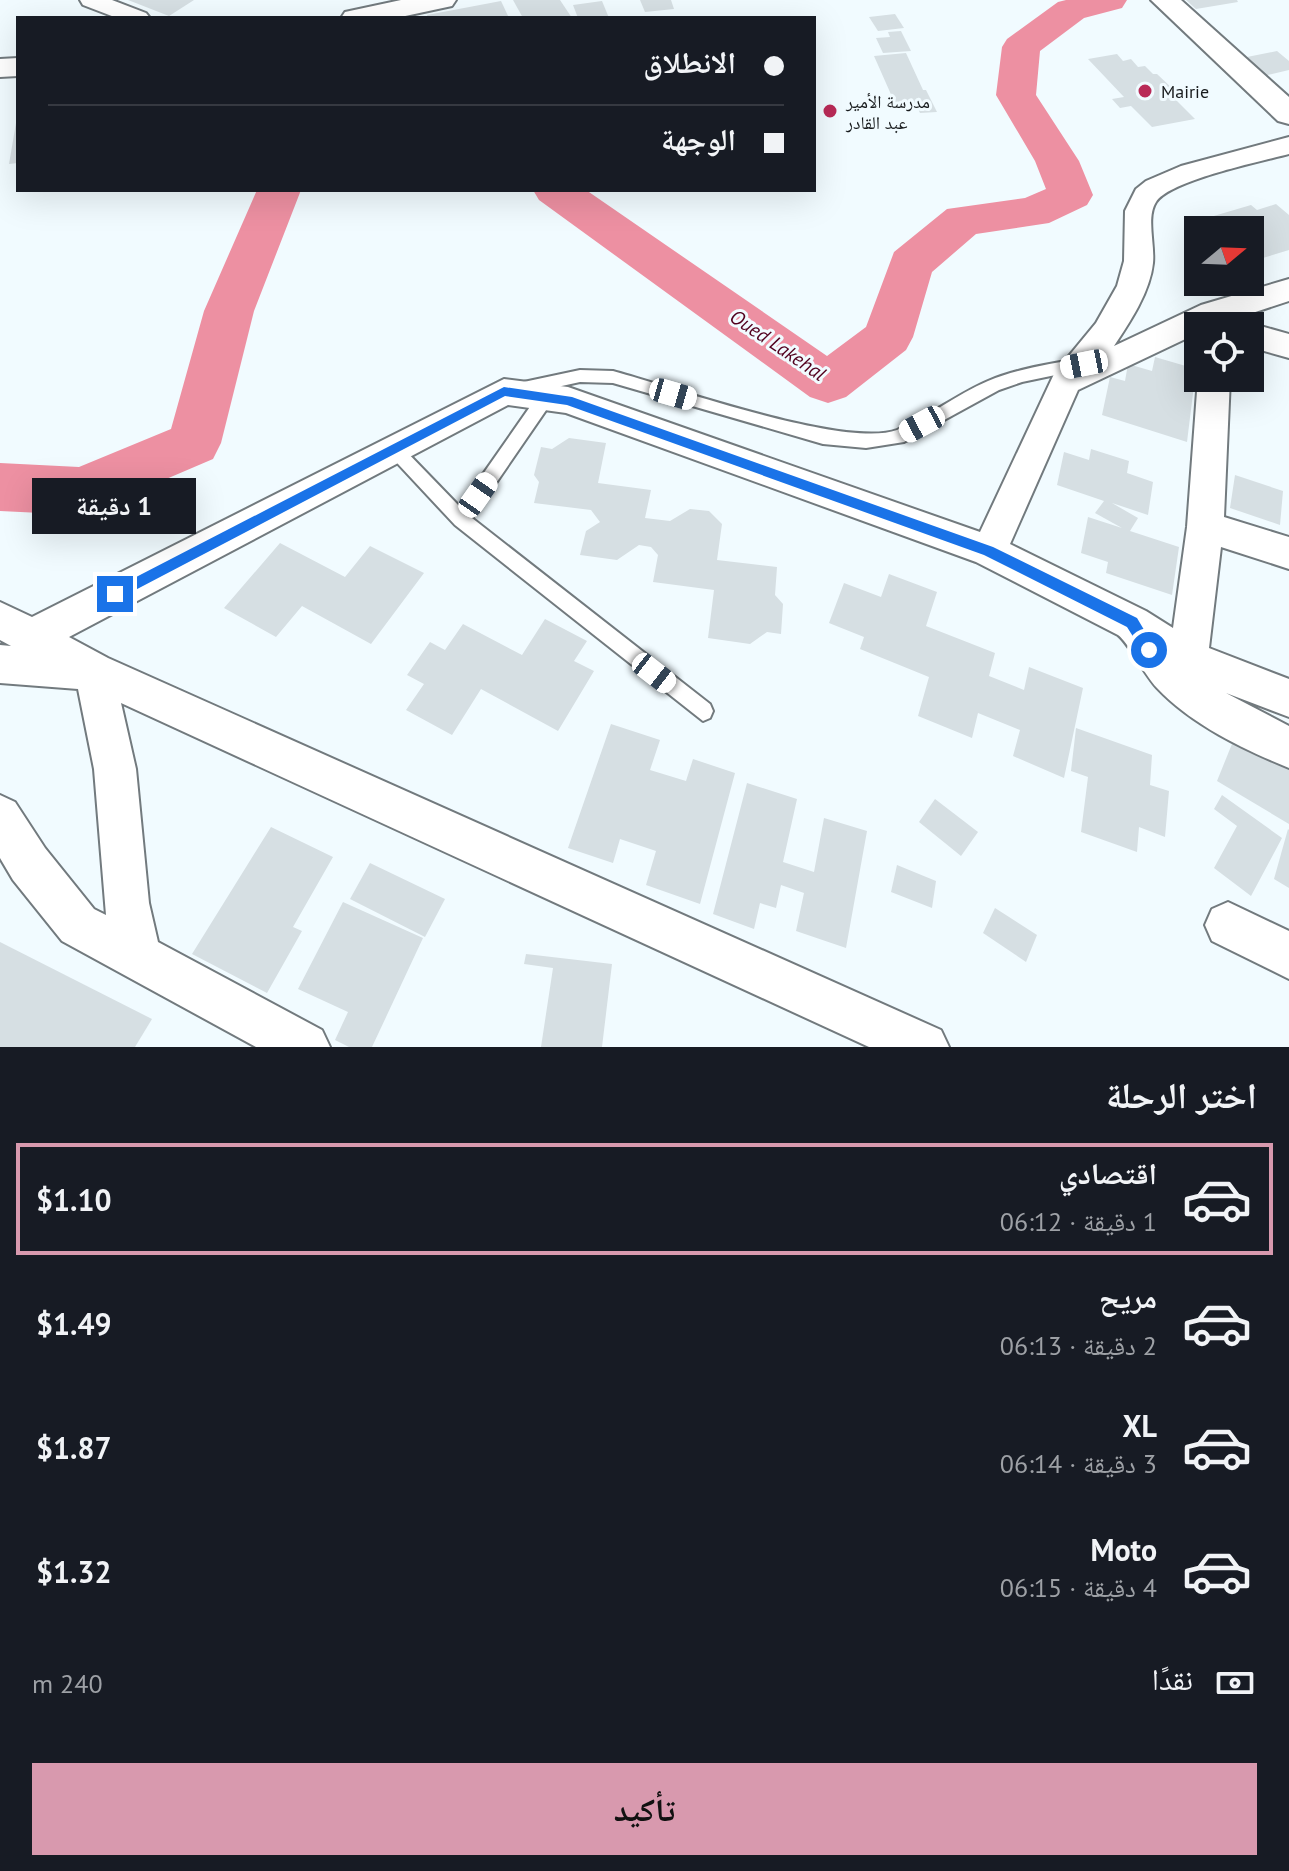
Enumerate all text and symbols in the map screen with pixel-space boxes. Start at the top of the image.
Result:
text: الانطلاق [643,42,736,81]
place label: Mairie [1161,80,1209,103]
marker: Mairie [1136,82,1154,100]
place label: مدرسة الأمير عبد القادر [845,90,930,134]
marker: مدرسة الأمير عبد القادر [821,102,839,120]
text: الوجهة [661,119,736,158]
north arrow [1184,216,1264,296]
map controls [1184,216,1264,392]
water label: Oued Lakehal [725,303,832,387]
button: locate [1184,312,1264,392]
car [1058,348,1110,380]
car [647,376,699,412]
car [895,402,949,446]
car [454,468,502,522]
callout: 1 دقيقة [33,478,197,534]
text: 1 دقيقة [76,489,152,522]
route end [97,576,133,612]
route start [1131,632,1167,668]
car [628,649,680,697]
text: اختر الرحلة [1106,1071,1257,1118]
text: اقتصادي [1059,1153,1157,1192]
icon: car [1181,1163,1253,1235]
text: $1.10 [36,1180,111,1219]
text: 1 دقيقة · 06:12 [1000,1205,1157,1238]
text: مريح [1099,1277,1157,1316]
icon: car [1181,1287,1253,1359]
text: $1.49 [36,1304,111,1343]
text: 2 دقيقة · 06:13 [1000,1329,1157,1362]
text: XL [1123,1406,1157,1445]
icon: car [1181,1411,1253,1483]
text: $1.87 [36,1428,111,1467]
text: 3 دقيقة · 06:14 [1000,1447,1157,1480]
text: Moto [1090,1530,1157,1569]
icon: car [1181,1535,1253,1607]
text: $1.32 [36,1552,111,1591]
text: 4 دقيقة · 06:15 [1000,1571,1157,1604]
text: نقدًا [1152,1659,1193,1698]
icon: cash [1213,1661,1257,1705]
text: 240 m [32,1667,103,1700]
button: تأكيد [32,1763,1257,1855]

